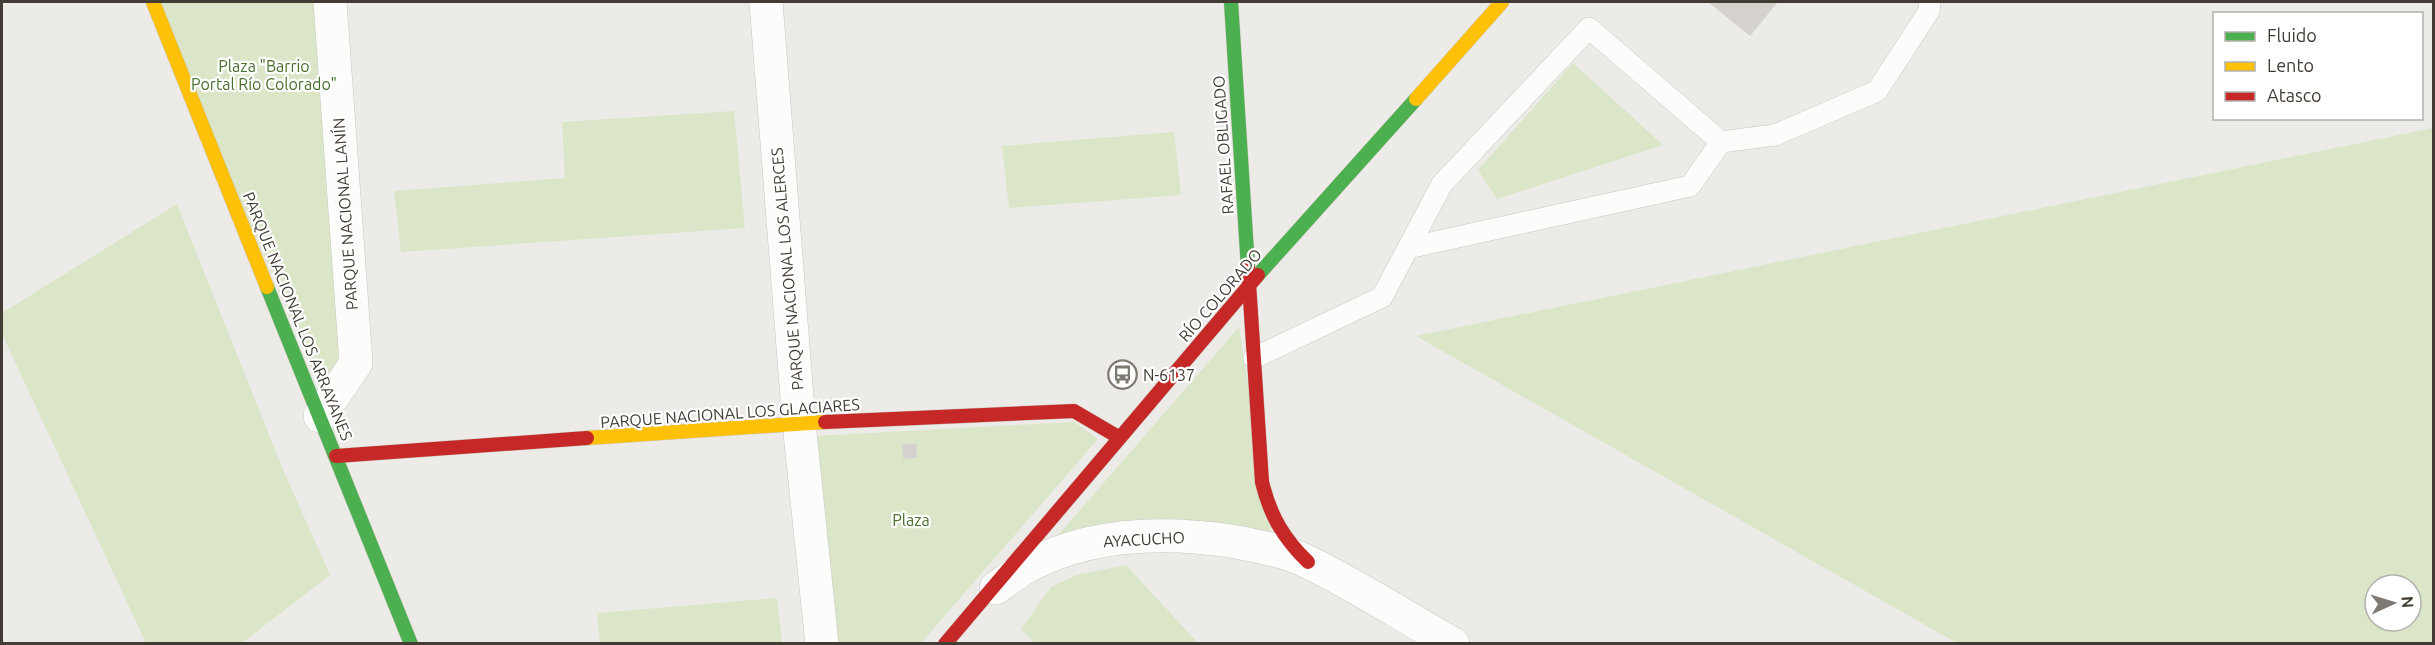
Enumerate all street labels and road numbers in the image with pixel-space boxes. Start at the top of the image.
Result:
street label: RAFAEL OBLIGADO [1209,75,1237,215]
street label: PARQUE NACIONAL LANÍN [327,117,361,311]
street label: PARQUE NACIONAL LOS ALERCES [767,147,807,391]
street label: PARQUE NACIONAL LOS ARRAYANES [240,189,356,443]
street label: RÍO COLORADO [1173,244,1265,345]
street label: PARQUE NACIONAL LOS GLACIARES [600,395,860,431]
street label: AYACUCHO [1103,528,1185,550]

